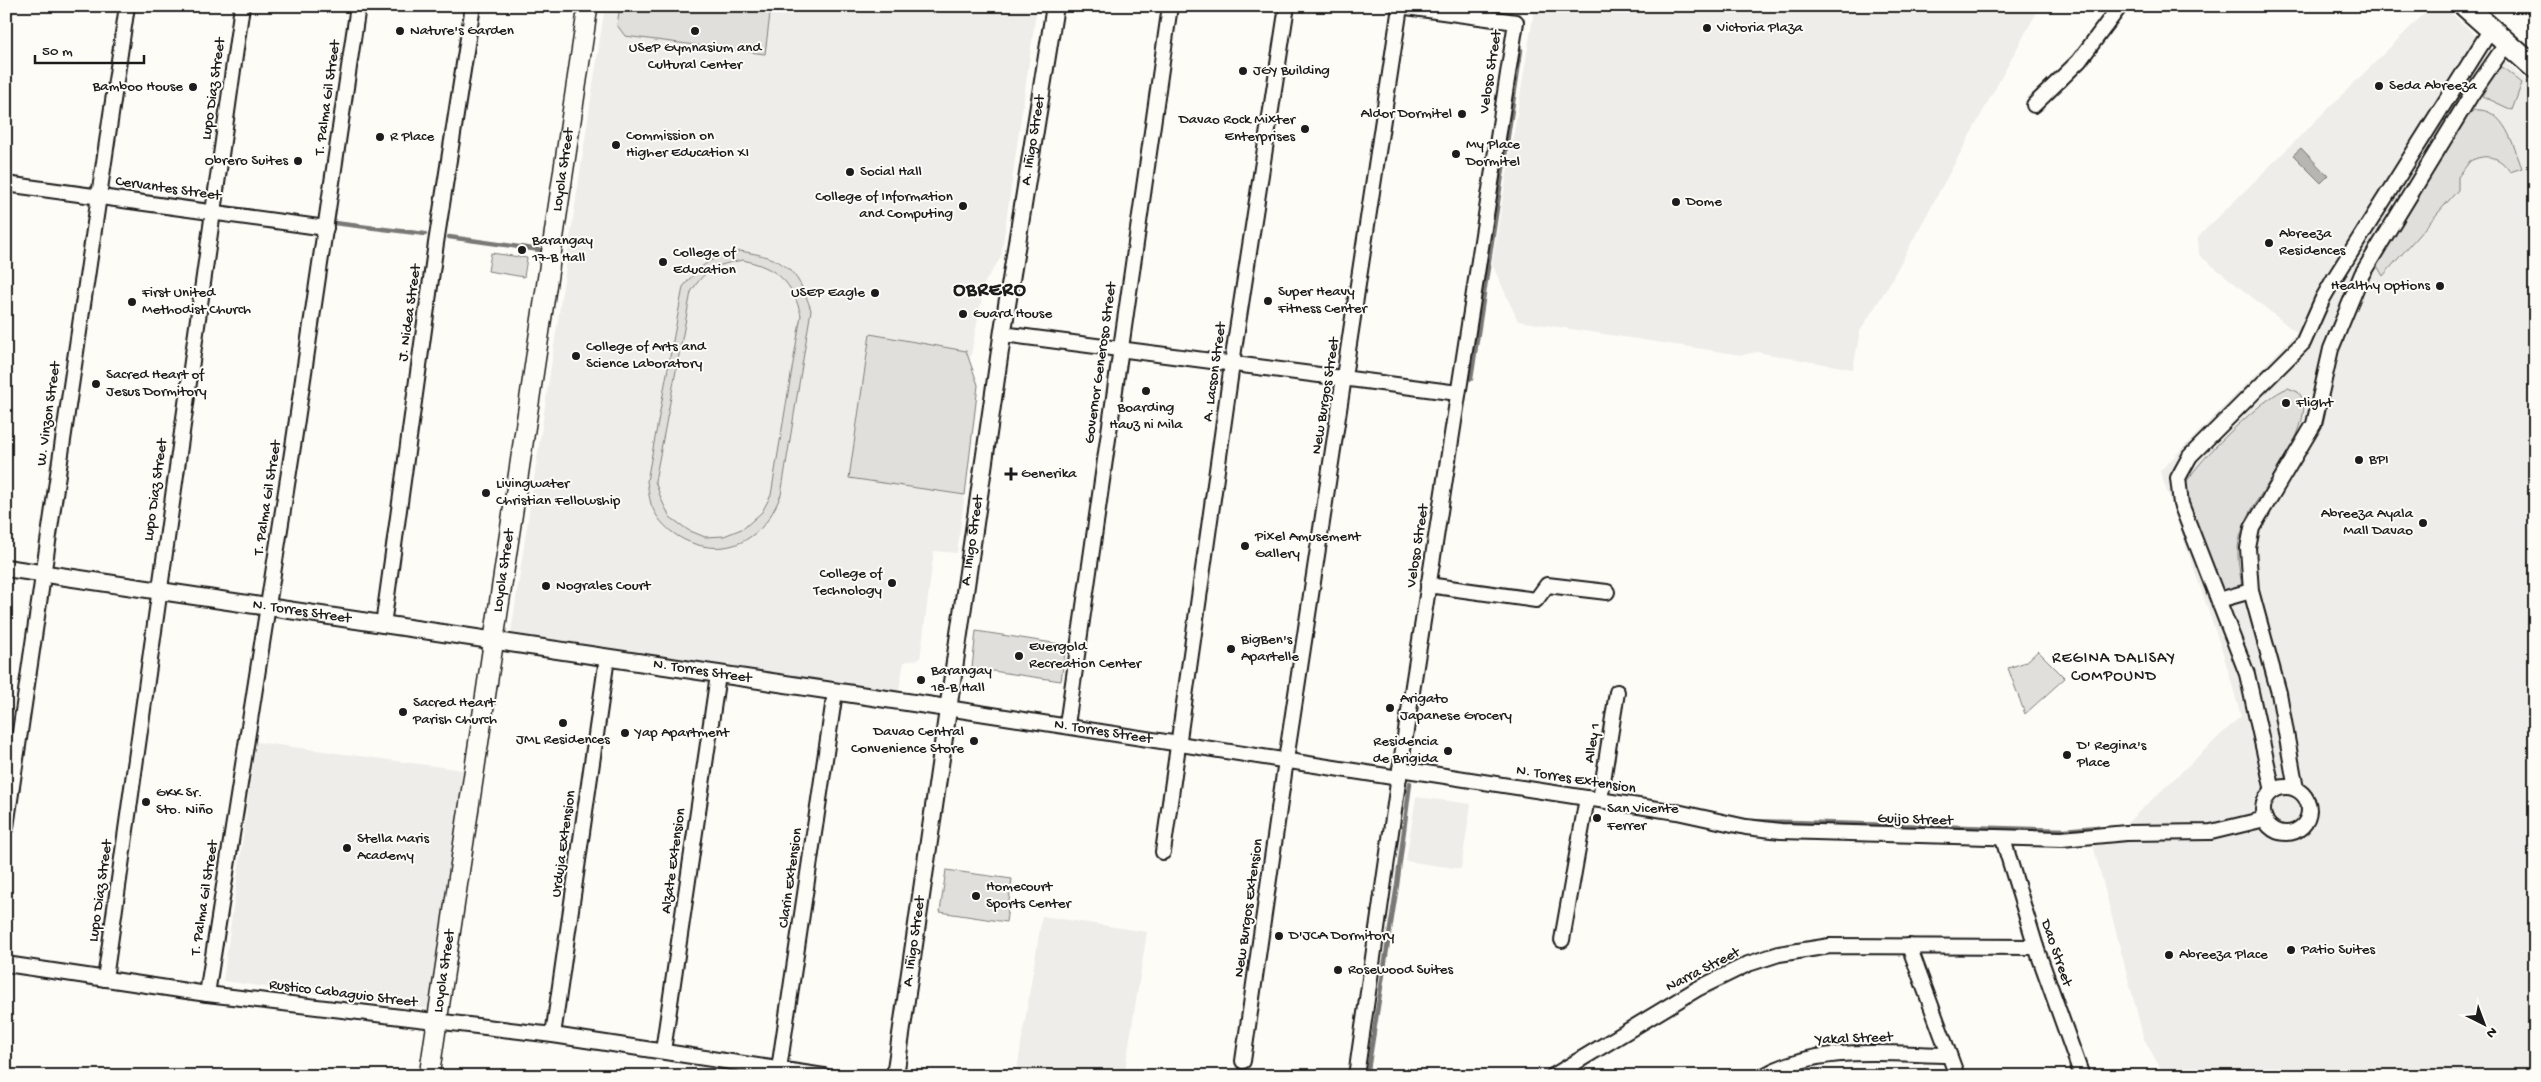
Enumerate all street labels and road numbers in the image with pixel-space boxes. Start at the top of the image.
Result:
street label: Veloso Street [1475,27,1507,116]
street label: Lupo Diaz Street [198,35,230,141]
street label: T. Palma Gil Street [311,37,345,158]
street label: A. Iñigo Street [1017,92,1050,187]
street label: Loyola Street [549,125,579,213]
street label: Cervantes Street [114,173,224,206]
street label: J. Nidea Street [394,262,426,363]
street label: Governor Generoso Street [1081,279,1121,445]
street label: A. Lacson Street [1199,319,1231,423]
street label: New Burgos Street [1308,334,1344,456]
street label: W. Vinzon Street [33,359,65,467]
street label: Lupo Diaz Street [140,436,172,542]
street label: T. Palma Gil Street [250,437,286,558]
street label: A. Iñigo Street [957,492,988,587]
street label: Veloso Street [1402,501,1434,590]
street label: Loyola Street [489,526,519,613]
street label: N. Torres Street [251,596,354,628]
street label: N. Torres Street [652,655,755,688]
street label: N. Torres Street [1053,716,1155,749]
street label: Alley 1 [1581,722,1605,764]
street label: N. Torres Extension [1515,762,1637,798]
street label: Urduja Extension [548,789,580,899]
street label: Alzate Extension [658,807,690,915]
street label: Guijo Street [1877,810,1955,830]
street label: Clarin Extension [775,827,807,929]
street label: Lupo Diaz Street [85,837,117,943]
street label: T. Palma Gil Street [187,837,223,958]
street label: New Burgos Extension [1230,837,1268,979]
street label: A. Iñigo Street [899,893,930,988]
street label: Dao Street [2036,916,2076,991]
street label: Loyola Street [430,927,460,1014]
street label: Narra Street [1663,943,1745,996]
street label: Rustico Cabaguio Street [268,976,420,1012]
street label: Yakal Street [1813,1029,1895,1049]

